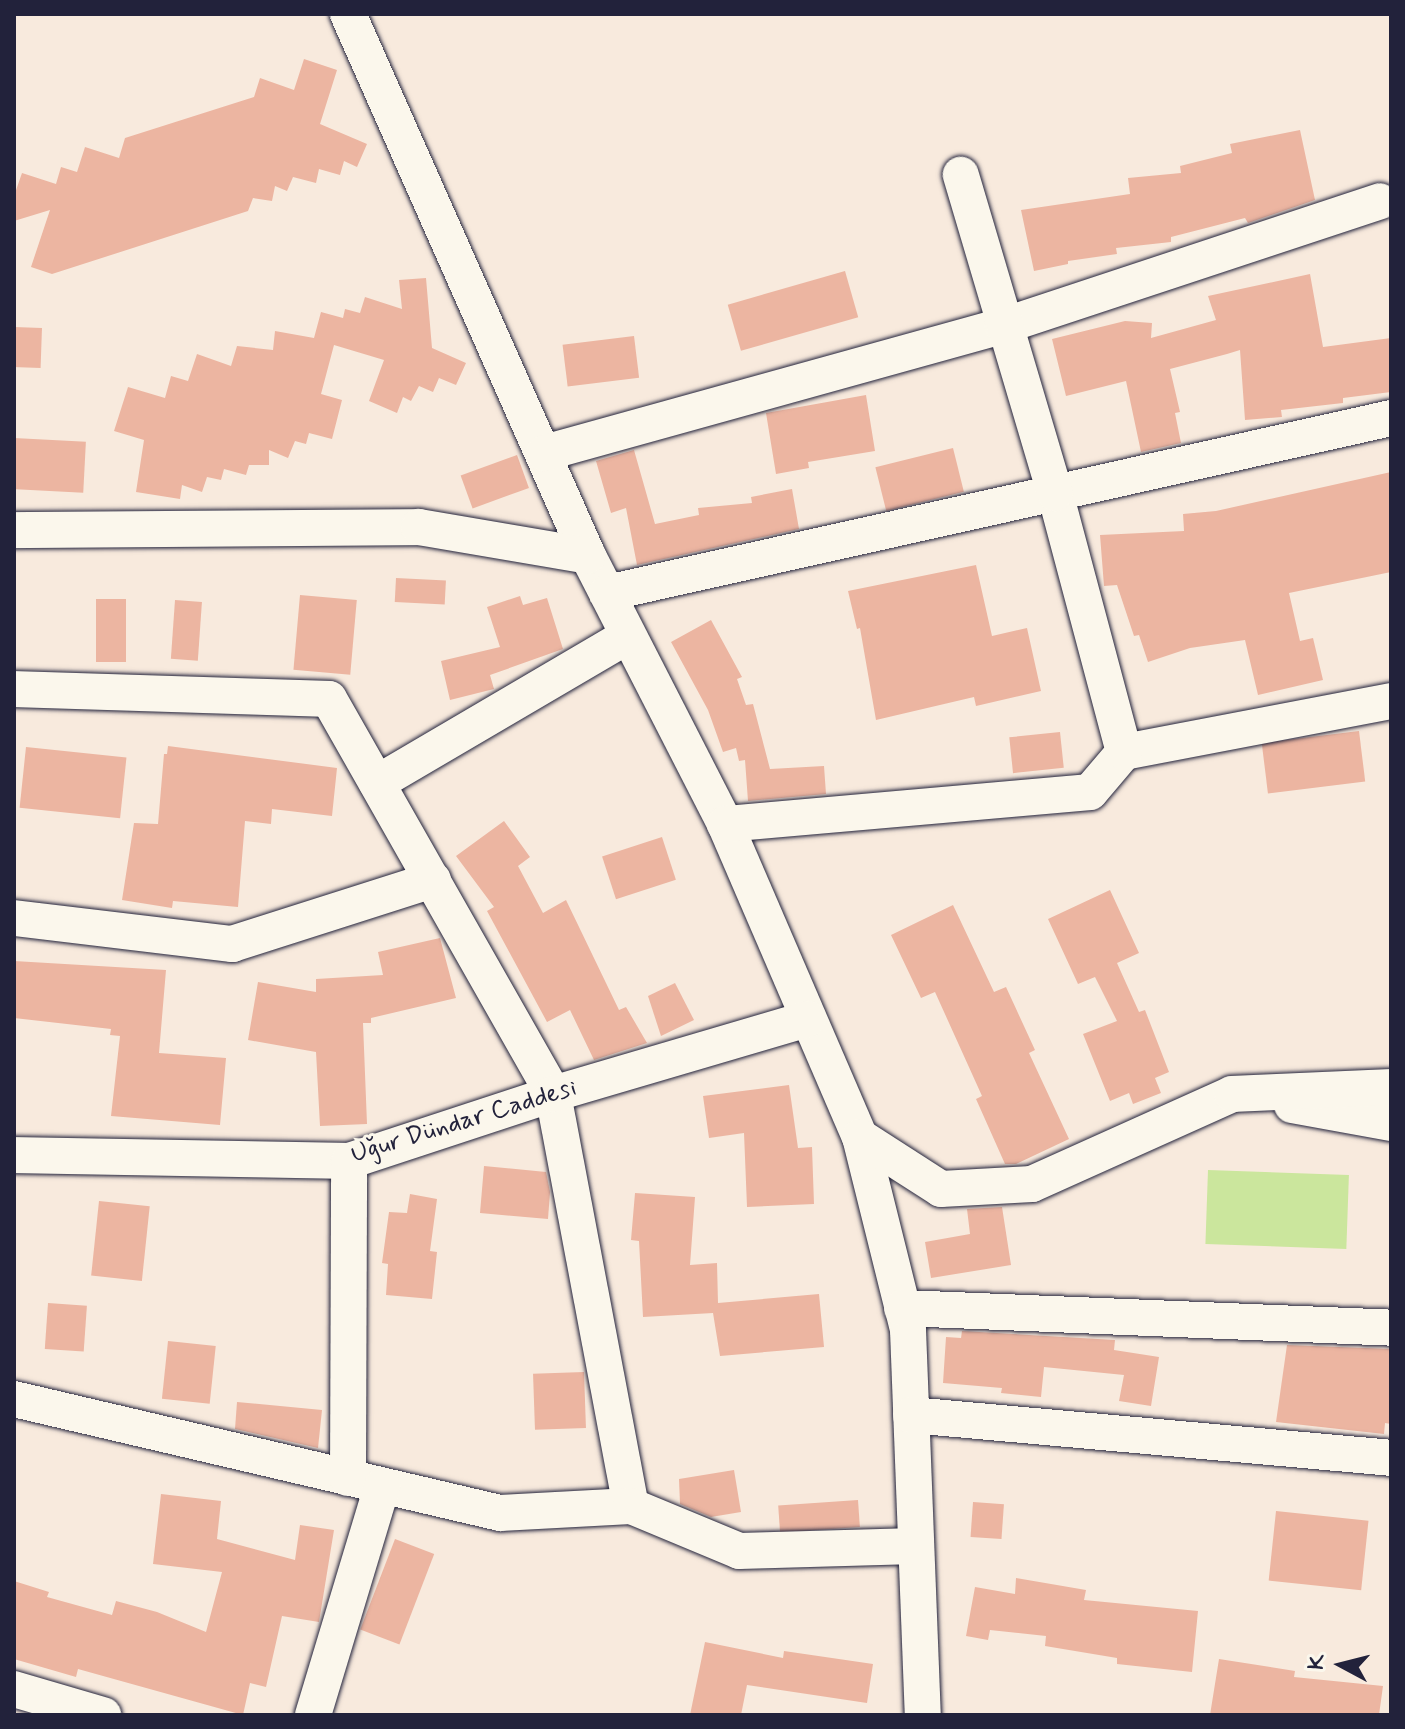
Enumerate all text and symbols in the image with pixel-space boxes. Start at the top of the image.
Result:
street label: Uğur Dündar Caddesi [347,1073,581,1171]
north arrow [1301,1625,1381,1705]
text: K [1302,1653,1332,1671]

